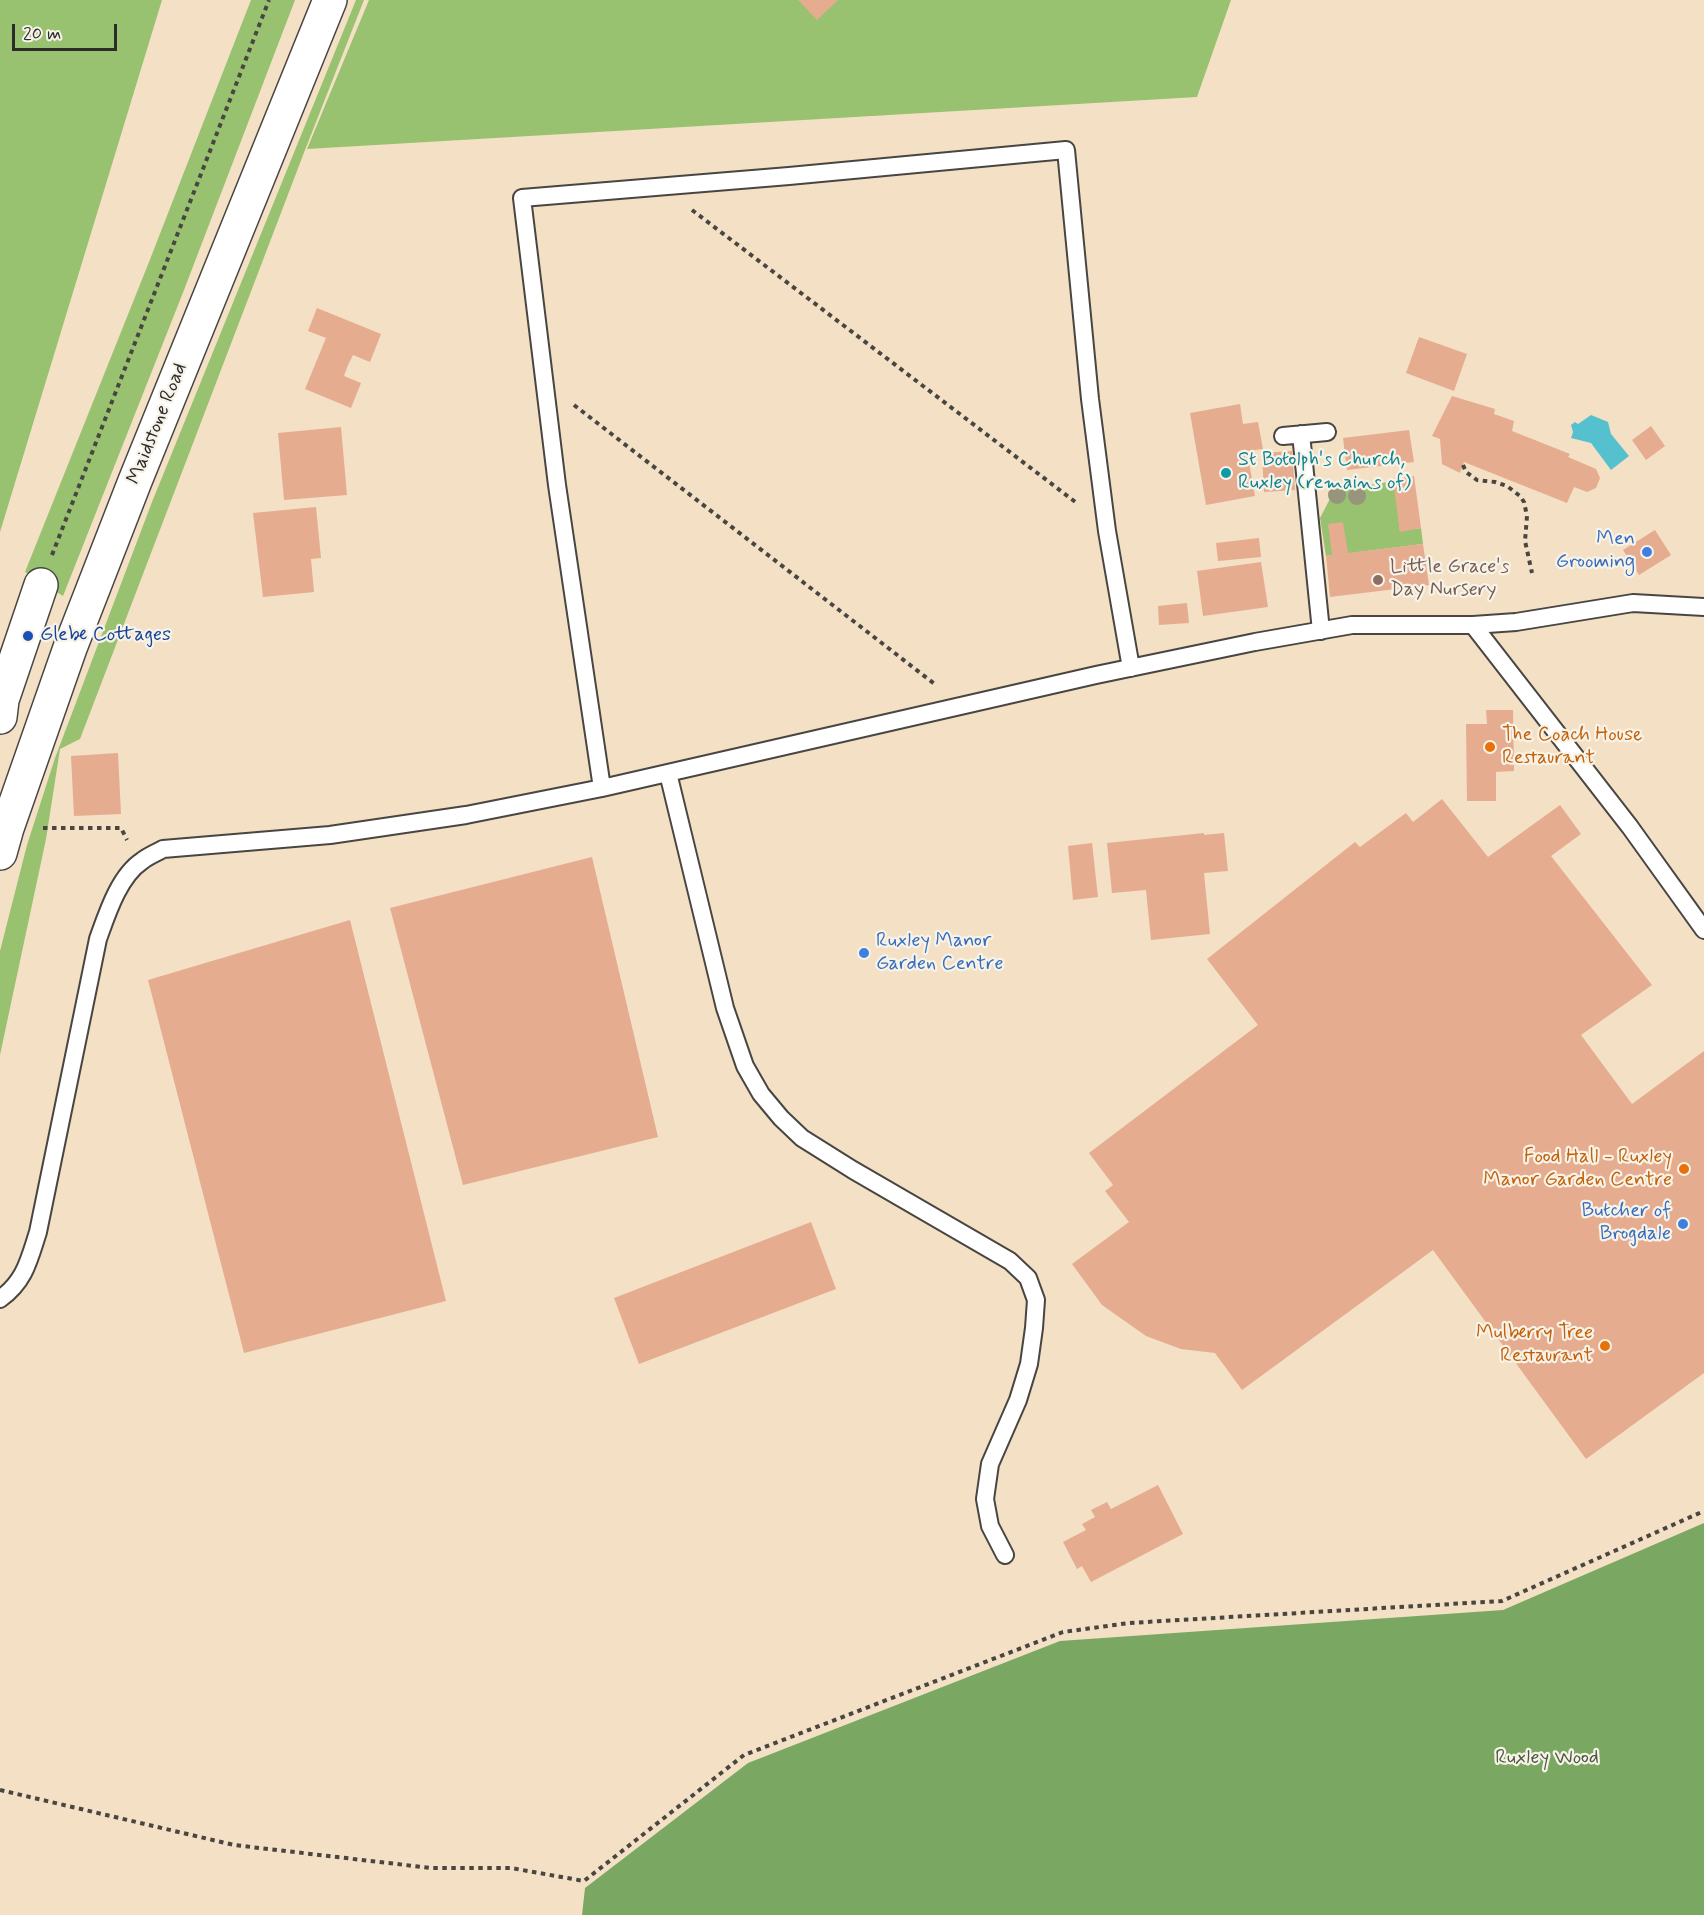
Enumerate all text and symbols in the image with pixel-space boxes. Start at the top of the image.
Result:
scale bar [15,12,120,50]
text: 20 m [23,22,61,46]
street label: Maidstone Road [123,360,193,488]
place label: St Botolph's Church, Ruxley (remains of) [1238,449,1411,496]
marker: St Botolph's Church, Ruxley (remains of) [1219,466,1233,480]
place label: Men Grooming [1556,528,1635,575]
marker: Men Grooming [1640,545,1654,559]
place label: Little Grace's Day Nursery [1390,556,1509,603]
marker: Little Grace's Day Nursery [1371,573,1385,587]
place label: Glebe Cottages [40,624,171,648]
marker: Glebe Cottages [21,629,35,643]
place label: The Coach House Restaurant [1502,724,1643,771]
marker: The Coach House Restaurant [1483,740,1497,754]
place label: Ruxley Manor Garden Centre [876,930,1003,977]
marker: Ruxley Manor Garden Centre [857,946,871,960]
place label: Food Hall - Ruxley Manor Garden Centre [1483,1146,1672,1193]
marker: Food Hall - Ruxley Manor Garden Centre [1677,1162,1691,1176]
place label: Butcher of Brogdale [1582,1200,1671,1247]
marker: Butcher of Brogdale [1676,1217,1690,1231]
place label: Mulberry Tree Restaurant [1476,1322,1593,1369]
marker: Mulberry Tree Restaurant [1598,1339,1612,1353]
park label: Ruxley Wood [1495,1747,1599,1771]

